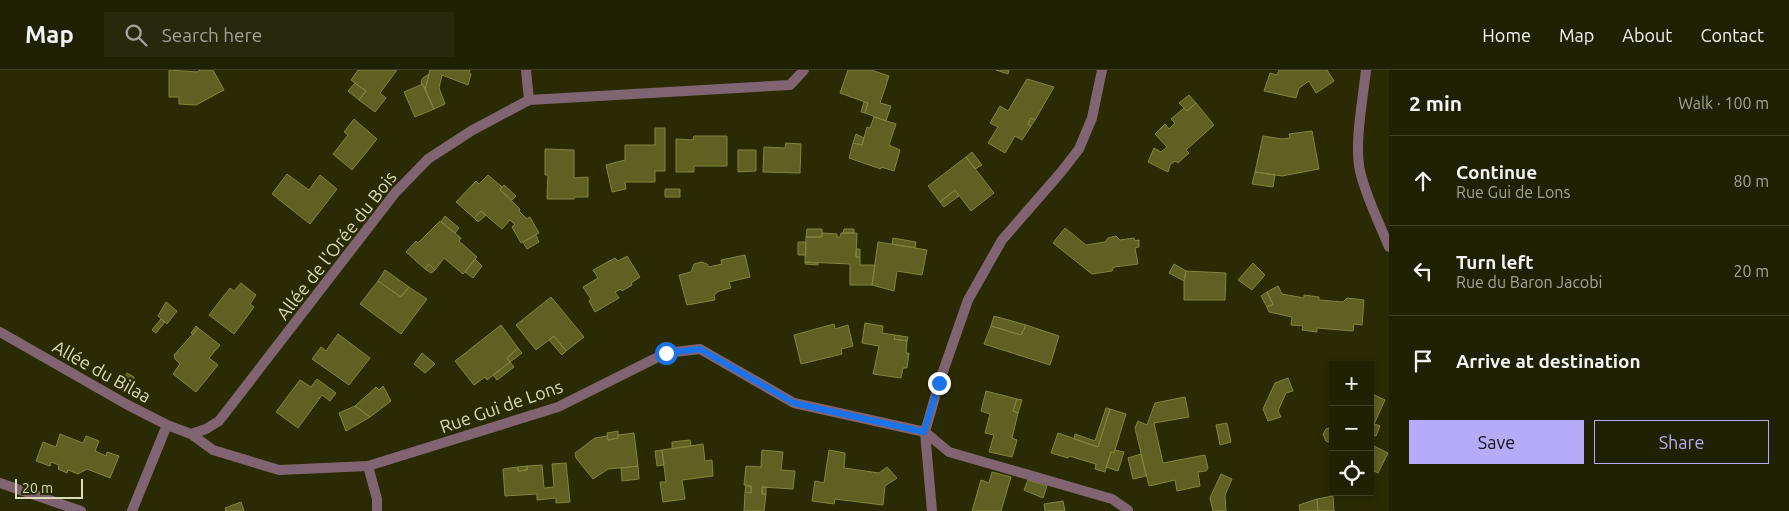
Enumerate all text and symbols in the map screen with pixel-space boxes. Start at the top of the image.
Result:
search box [104,12,454,57]
text: Map [25,21,74,48]
icon: search [122,21,150,49]
text: Search here [162,24,262,46]
text: Home [1482,25,1531,45]
text: Map [1559,25,1594,45]
text: About [1622,25,1672,45]
text: Contact [1700,25,1764,45]
text: 2 min [1409,91,1462,115]
text: Walk · 100 m [1678,94,1769,112]
text: Continue [1456,161,1537,183]
street label: Allée de l'Orée du Bois [272,167,400,323]
icon: ahead [1409,167,1437,195]
text: 80 m [1733,172,1769,190]
text: Rue Gui de Lons [1456,183,1570,201]
text: Turn left [1456,251,1534,273]
icon: left [1409,257,1437,285]
text: 20 m [1733,262,1769,280]
text: Rue du Baron Jacobi [1456,273,1602,291]
street label: Allée du Bilaa [49,336,155,406]
route start [655,342,678,365]
icon: arrive [1409,347,1437,375]
text: Arrive at destination [1456,350,1641,372]
map controls [1329,361,1374,496]
button: + [1329,361,1374,406]
route end [928,372,951,395]
street label: Rue Gui de Lons [437,376,565,436]
button: − [1329,406,1374,451]
button: Save [1409,420,1584,464]
button: Share [1594,420,1769,464]
button: locate [1329,451,1374,496]
scale bar [15,476,82,499]
text: 20 m [22,480,53,496]

